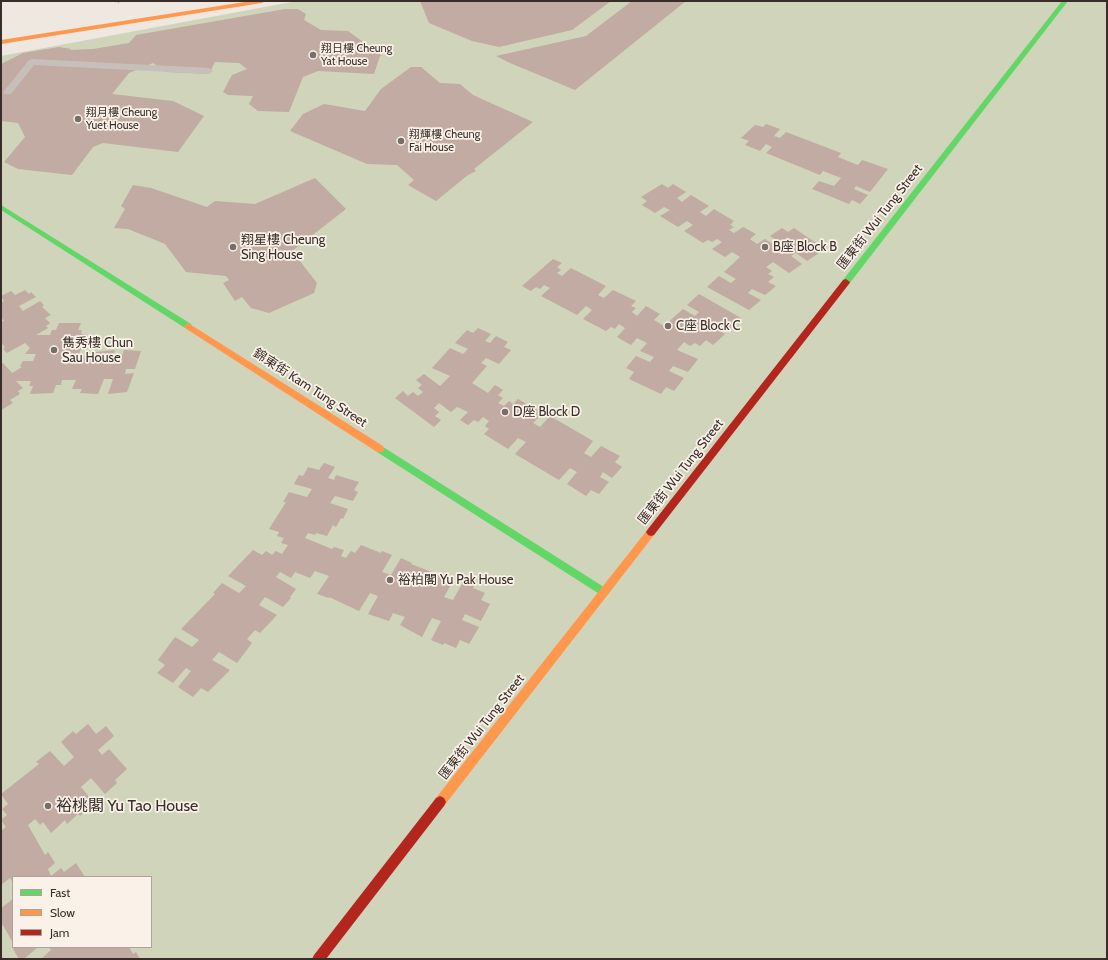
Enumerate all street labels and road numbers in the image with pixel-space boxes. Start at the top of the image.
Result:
street label: 匯東街 Wui Tung Street [834,161,926,273]
street label: 錦東街 Kam Tung Street [250,345,370,431]
street label: 匯東街 Wui Tung Street [635,416,727,528]
street label: 匯東街 Wui Tung Street [436,671,528,783]

